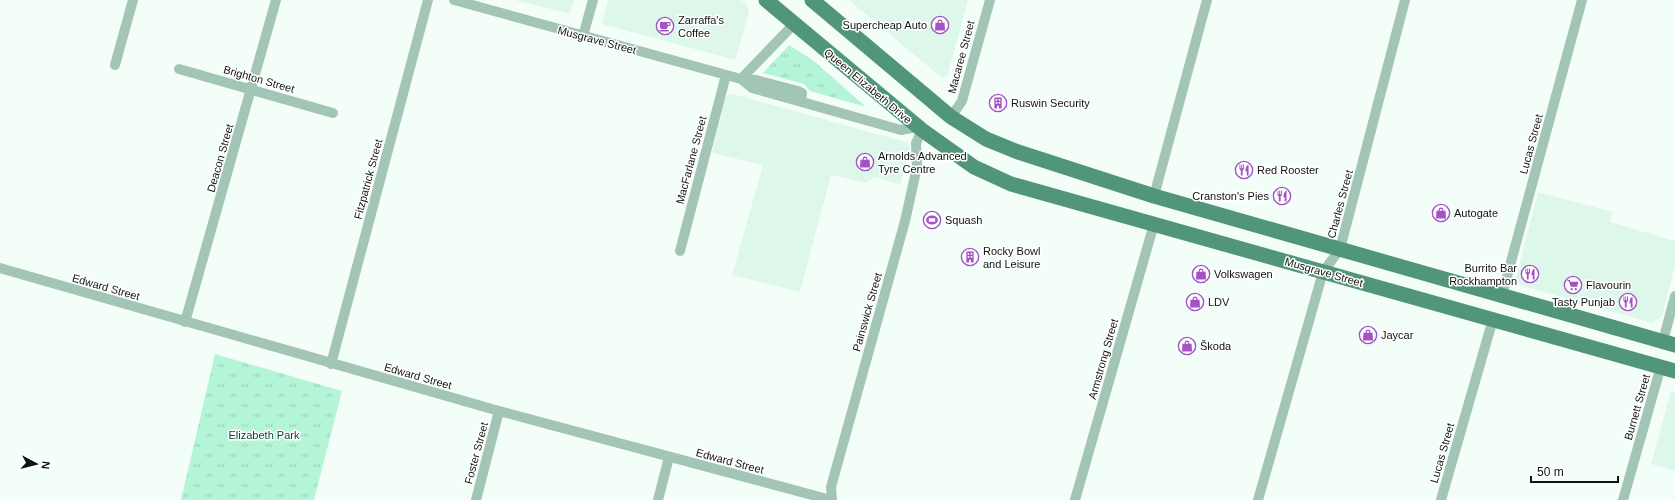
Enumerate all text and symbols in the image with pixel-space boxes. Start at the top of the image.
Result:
place label: Zarraffa's Coffee [678,14,724,39]
shop icon: Supercheap Auto [930,15,950,35]
cafe icon: Zarraffa's Coffee [655,16,675,36]
place label: Supercheap Auto [843,19,927,31]
street label: Macaree Street [945,19,977,95]
street label: Musgrave Street [556,24,638,56]
street label: Queen Elizabeth Drive [822,46,914,126]
street label: Brighton Street [222,63,296,95]
building icon: Ruswin Security [988,93,1008,113]
place label: Ruswin Security [1011,97,1090,109]
street label: Lucas Street [1517,113,1545,175]
street label: MacFarlane Street [673,115,709,205]
street label: Deacon Street [205,123,235,193]
street label: Fitzpatrick Street [352,138,384,220]
place label: Arnolds Advanced Tyre Centre [878,150,967,175]
shop icon: Arnolds Advanced Tyre Centre [855,152,875,172]
restaurant icon: Red Rooster [1234,160,1254,180]
place label: Red Rooster [1257,164,1319,176]
street label: Charles Street [1325,168,1355,240]
restaurant icon: Cranston's Pies [1272,186,1292,206]
place label: Cranston's Pies [1192,190,1269,202]
shop icon: Autogate [1431,203,1451,223]
place label: Autogate [1454,207,1498,219]
sports icon: Squash [922,210,942,230]
place label: Squash [945,214,982,226]
place label: Rocky Bowl and Leisure [983,245,1041,270]
building icon: Rocky Bowl and Leisure [960,247,980,267]
street label: Musgrave Street [1284,255,1364,289]
place label: Burrito Bar Rockhampton [1449,262,1517,287]
shop icon: Volkswagen [1191,264,1211,284]
restaurant icon: Burrito Bar Rockhampton [1520,264,1540,284]
place label: Volkswagen [1214,268,1273,280]
street label: Painswick Street [850,271,884,353]
street label: Edward Street [71,272,141,302]
supermarket icon: Flavourin [1563,275,1583,295]
place label: Flavourin [1586,279,1631,291]
shop icon: LDV [1185,292,1205,312]
restaurant icon: Tasty Punjab [1618,292,1638,312]
place label: LDV [1208,296,1230,308]
place label: Tasty Punjab [1552,296,1615,308]
street label: Armstrong Street [1086,317,1120,401]
shop icon: Jaycar [1358,325,1378,345]
place label: Jaycar [1381,329,1414,341]
shop icon: Škoda [1177,336,1197,356]
place label: Škoda [1200,340,1232,352]
street label: Edward Street [383,361,453,391]
street label: Burnett Street [1622,373,1652,441]
street label: Foster Street [462,421,490,485]
street label: Lucas Street [1428,422,1456,484]
park label: Elizabeth Park [229,429,300,441]
north arrow [16,444,56,484]
street label: Edward Street [695,446,765,476]
scale bar [1531,458,1618,484]
text: N [39,461,52,470]
text: 50 m [1537,465,1564,479]

